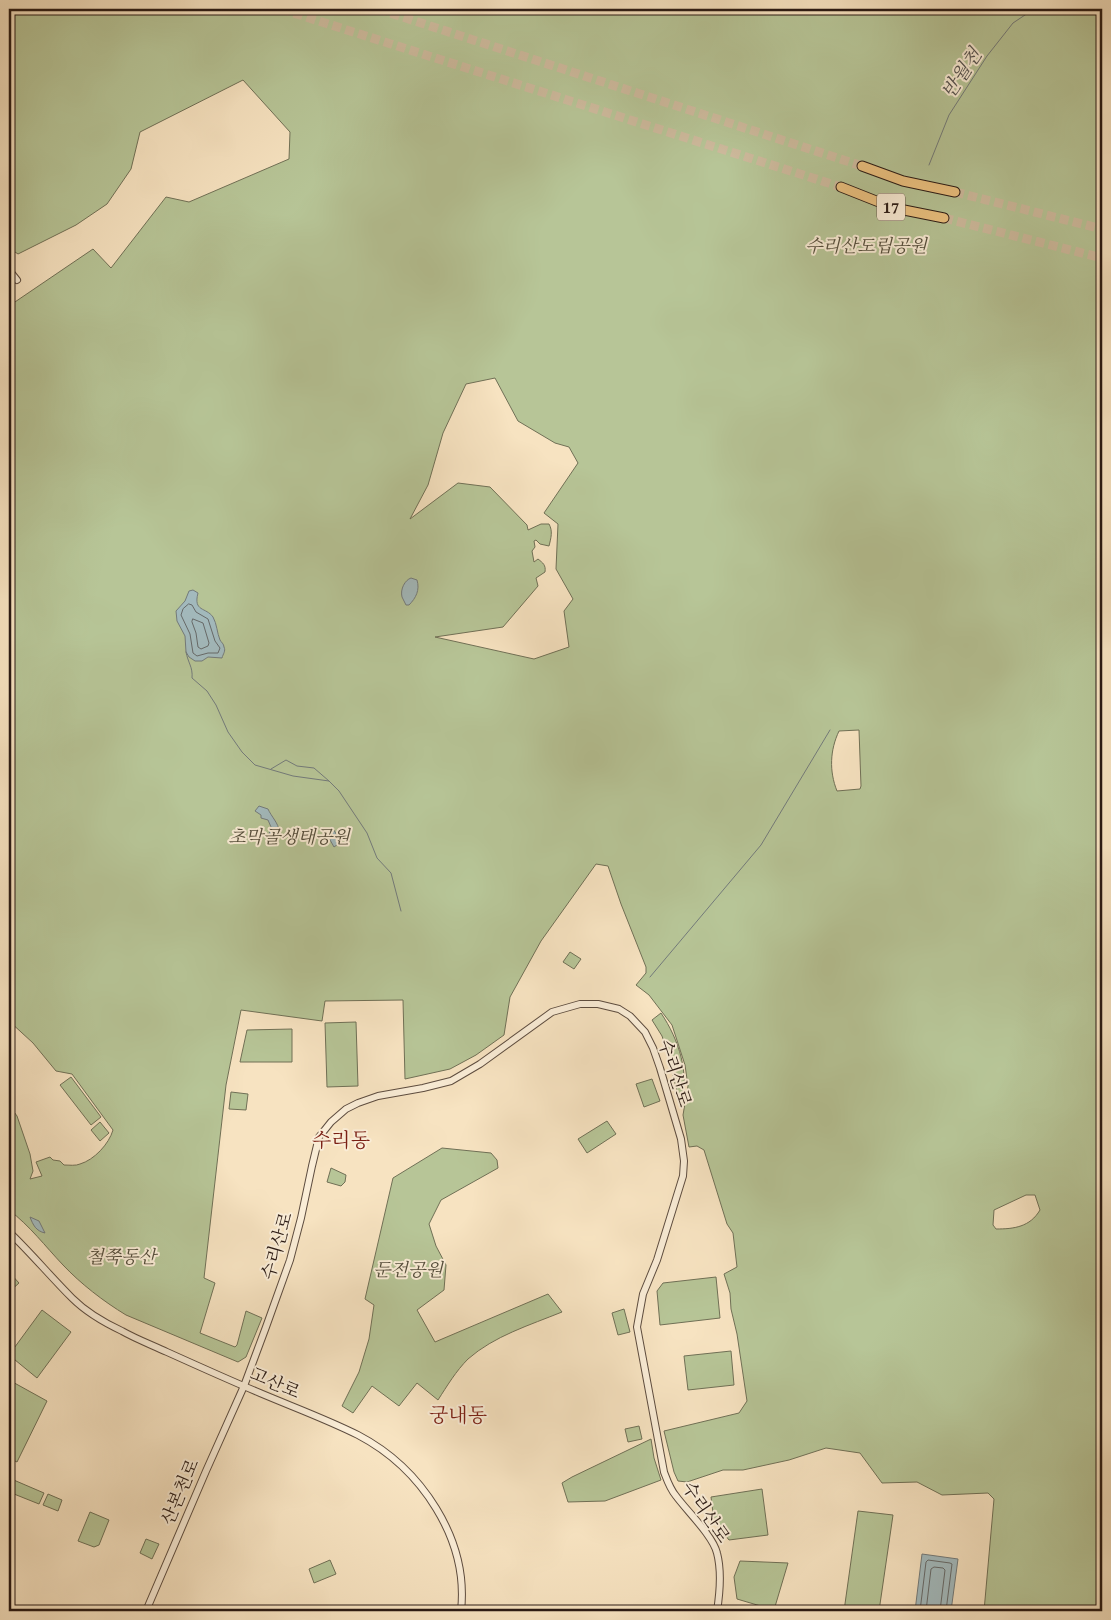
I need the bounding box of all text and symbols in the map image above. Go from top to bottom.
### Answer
water label: 반월천 [934,41,989,104]
road number: 17 [877,193,905,220]
park label: 수리산도립공원 [805,232,928,259]
park label: 초막골생태공원 [228,823,351,850]
street label: 수리산로 [652,1036,699,1110]
district label: 수리동 [312,1125,370,1154]
street label: 수리산로 [254,1209,299,1283]
park label: 철쭉동산 [86,1243,158,1270]
park label: 둔전공원 [373,1256,444,1283]
street label: 고산로 [246,1360,304,1405]
district label: 궁내동 [429,1400,487,1429]
street label: 산본천로 [154,1455,206,1529]
street label: 수리산로 [676,1475,737,1548]

